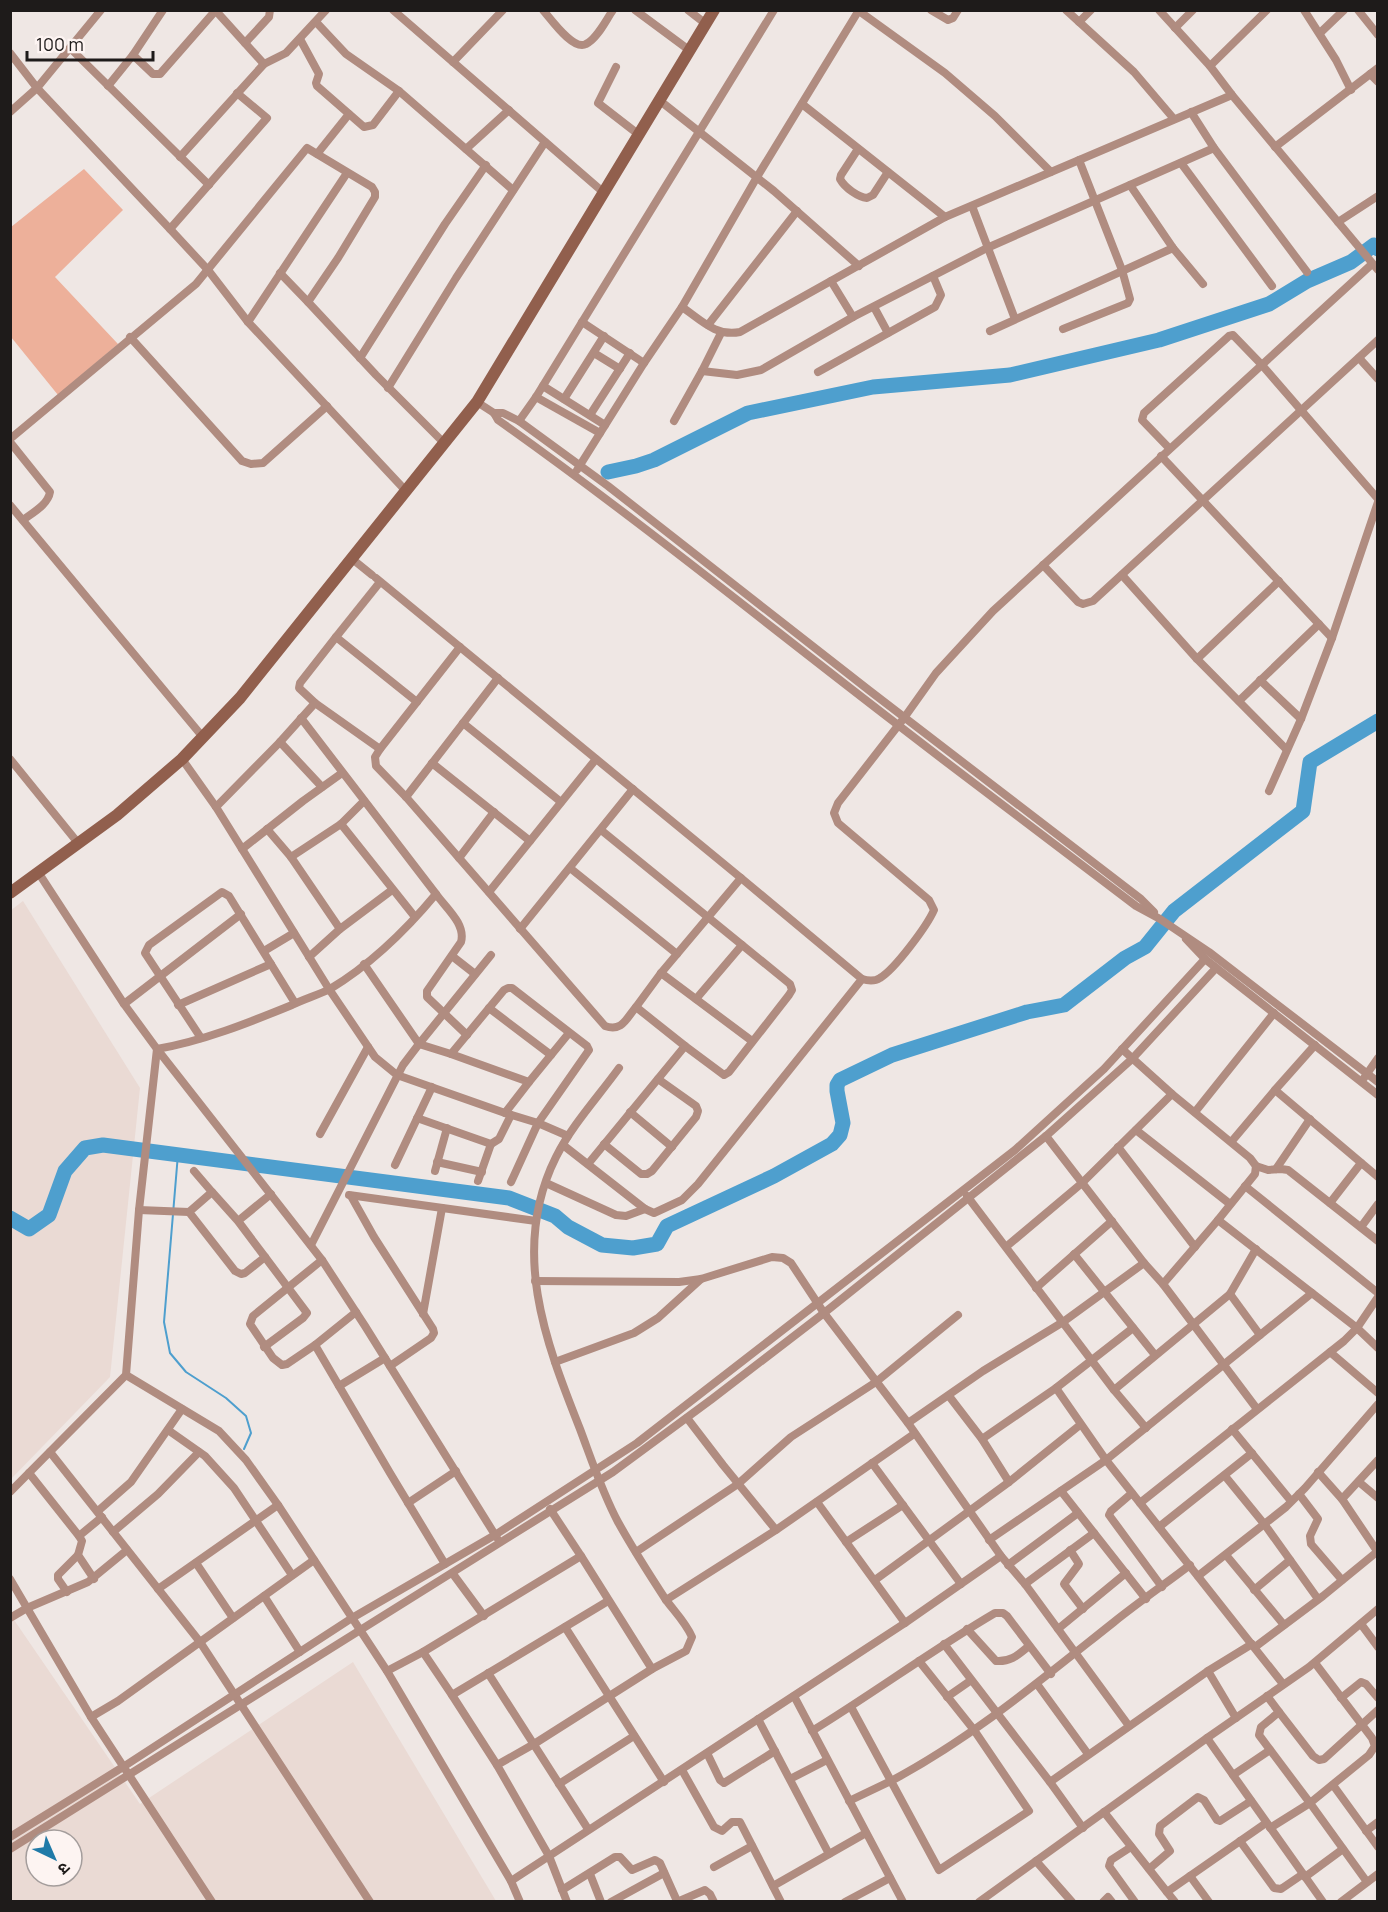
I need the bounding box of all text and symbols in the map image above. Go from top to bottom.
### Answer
scale bar [27,24,153,62]
text: 100 m [36,32,84,56]
north arrow [24,1828,84,1888]
text: उ [53,1858,75,1880]

